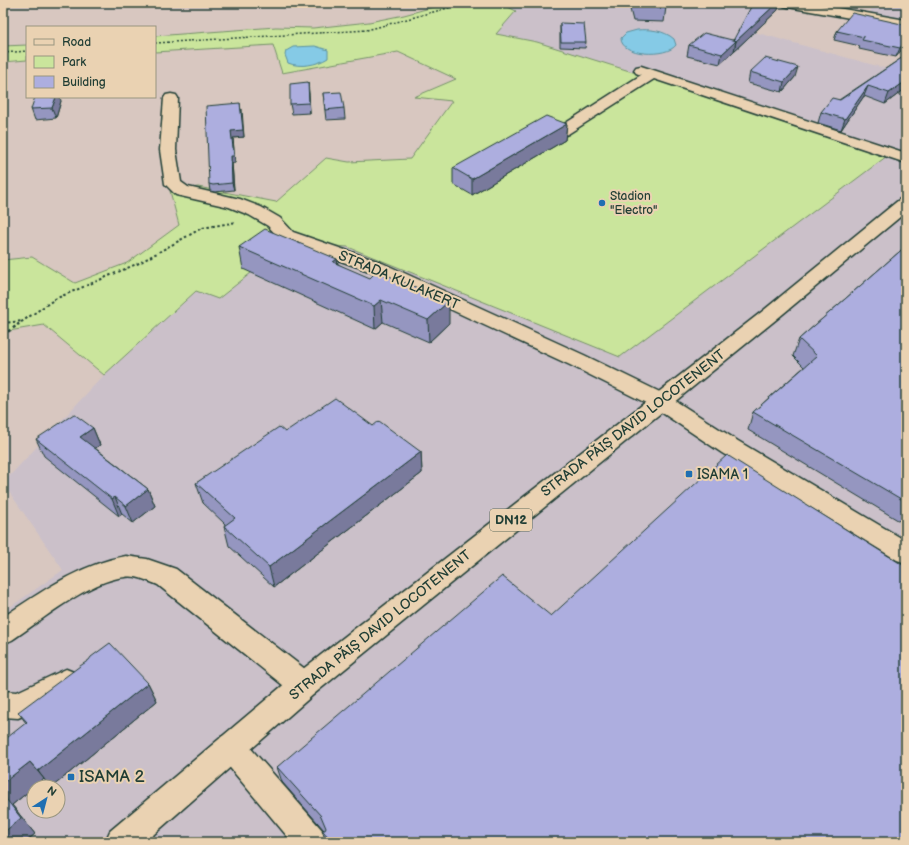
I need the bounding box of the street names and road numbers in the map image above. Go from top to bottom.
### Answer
street label: STRADA KULAKERT [336,247,463,313]
street label: STRADA PĂIȘ DAVID LOCOTENENT [537,345,729,500]
road number: DN12 [490,509,532,531]
street label: STRADA PĂIȘ DAVID LOCOTENENT [285,545,475,704]

